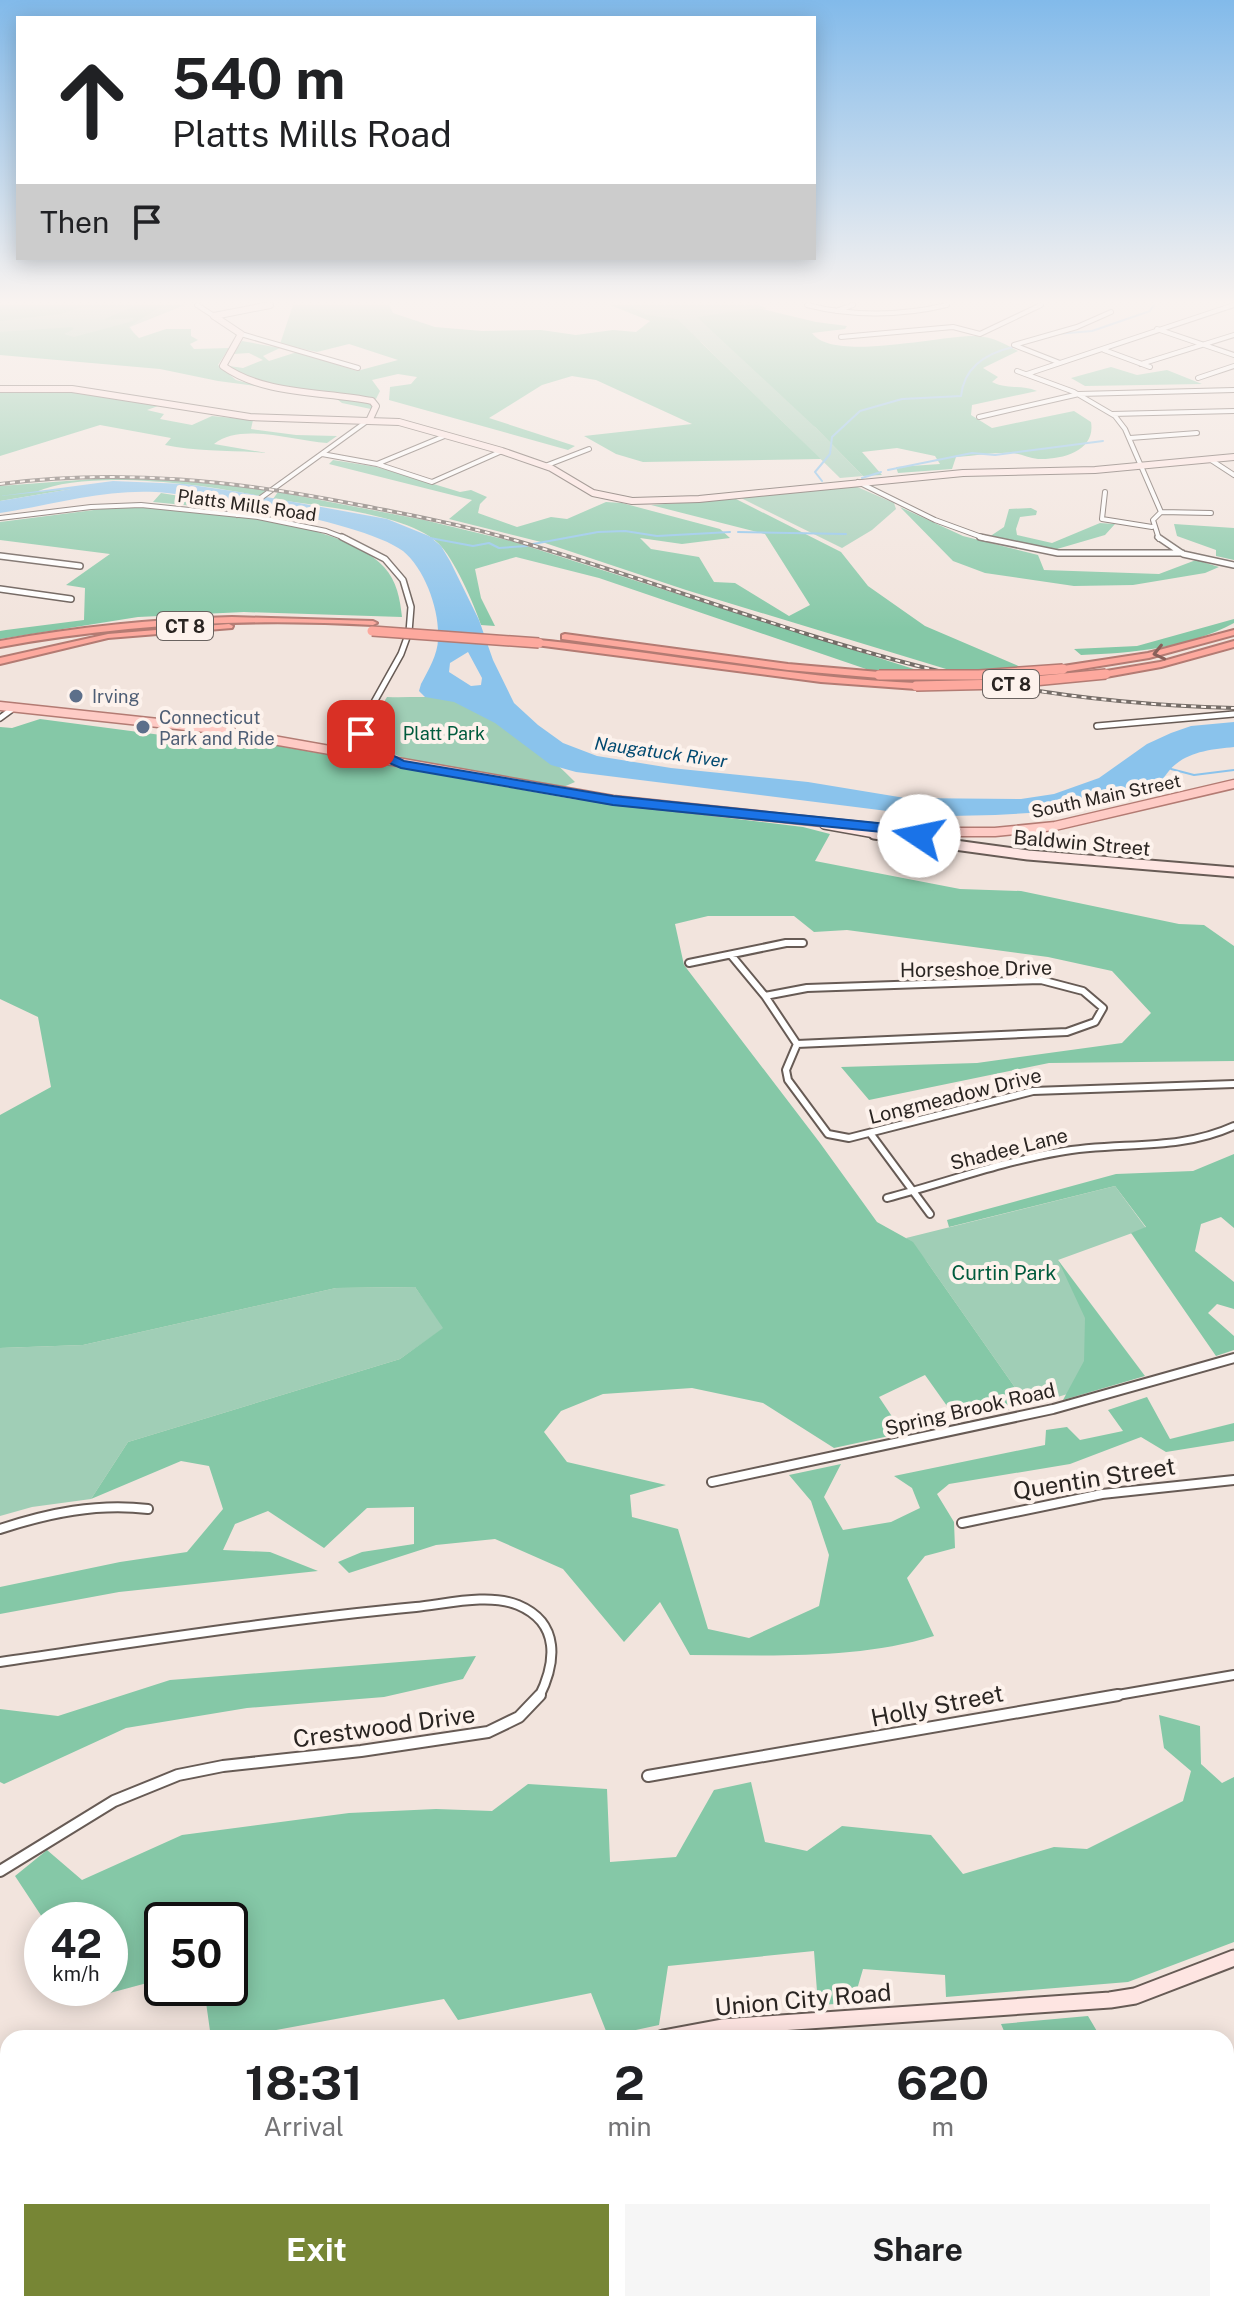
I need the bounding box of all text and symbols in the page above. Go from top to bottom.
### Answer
text: 540 m [172,46,345,112]
icon: ahead [40,48,144,152]
text: Platts Mills Road [172,113,452,155]
icon: arrive [125,200,169,244]
text: Then [40,204,109,240]
street label: Platts Mills Road [176,485,318,525]
road number: CT 8 [157,612,213,640]
one-way arrow [1153,644,1166,661]
road number: CT 8 [983,670,1039,698]
place label: Irving [92,686,140,707]
marker: Irving [67,687,85,705]
pin [327,700,395,768]
place label: Connecticut Park and Ride [159,707,275,749]
icon: arrive [339,712,383,756]
marker: Connecticut Park and Ride [134,718,152,736]
park label: Platt Park [403,723,485,744]
water label: Naugatuck River [593,732,729,772]
street label: South Main Street [1029,770,1183,822]
position arrow [877,794,961,878]
street label: Baldwin Street [1012,825,1152,861]
street label: Horseshoe Drive [900,956,1052,982]
street label: Longmeadow Drive [866,1063,1044,1129]
street label: Shadee Lane [948,1123,1070,1175]
park label: Curtin Park [952,1261,1056,1285]
street label: Spring Brook Road [882,1378,1058,1440]
street label: Quentin Street [1011,1451,1177,1505]
street label: Holly Street [868,1678,1006,1732]
street label: Crestwood Drive [291,1699,477,1753]
speed limit sign: 50 [144,1902,248,2006]
text: 42 [50,1920,102,1967]
text: km/h [52,1962,100,1986]
street label: Union City Road [714,1977,892,2021]
text: 18:31 [245,2054,363,2111]
text: 2 [614,2054,645,2111]
text: 620 [896,2054,989,2111]
text: Arrival [264,2111,344,2142]
text: min [607,2111,652,2142]
text: m [932,2111,954,2142]
button: Exit [24,2204,609,2296]
button: Share [625,2204,1210,2296]

